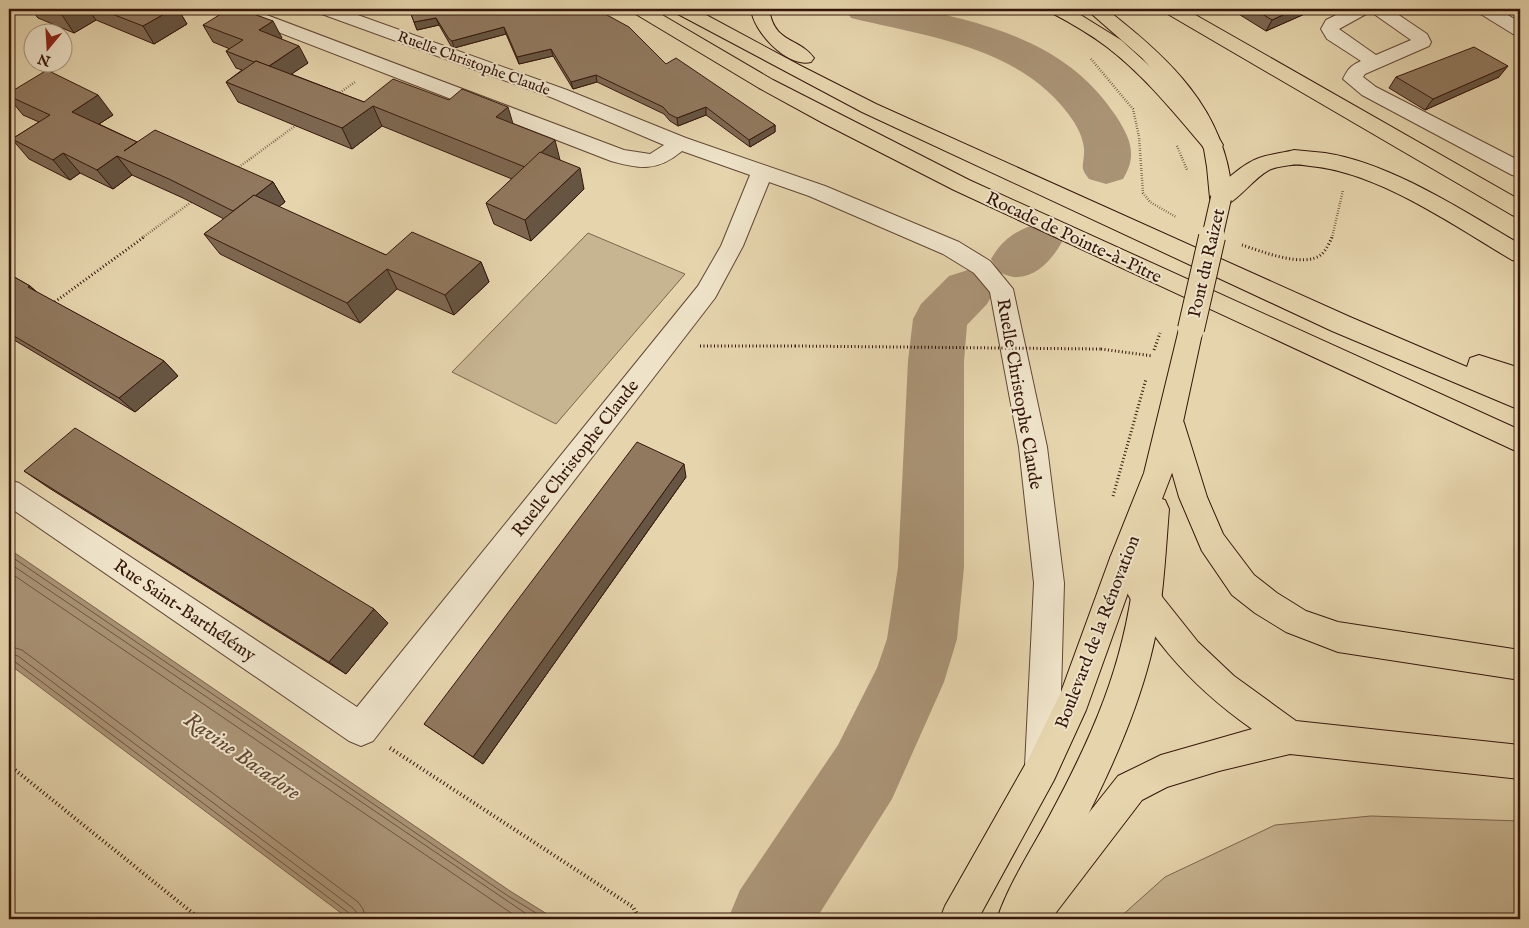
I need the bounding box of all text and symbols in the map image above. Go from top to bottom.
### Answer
north arrow [22,22,72,72]
street label: Ruelle Christophe Claude [395,27,553,100]
text: N [36,49,54,70]
street label: Rocade de Pointe-à-Pitre [982,187,1165,289]
street label: Pont du Raizet [1184,207,1231,320]
street label: Ruelle Christophe Claude [990,297,1047,491]
street label: Ruelle Christophe Claude [508,376,645,542]
street label: Boulevard de la Rénovation [1051,532,1146,732]
street label: Rue Saint-Barthélémy [108,555,260,668]
water label: Ravine Bacadore [178,706,306,808]

